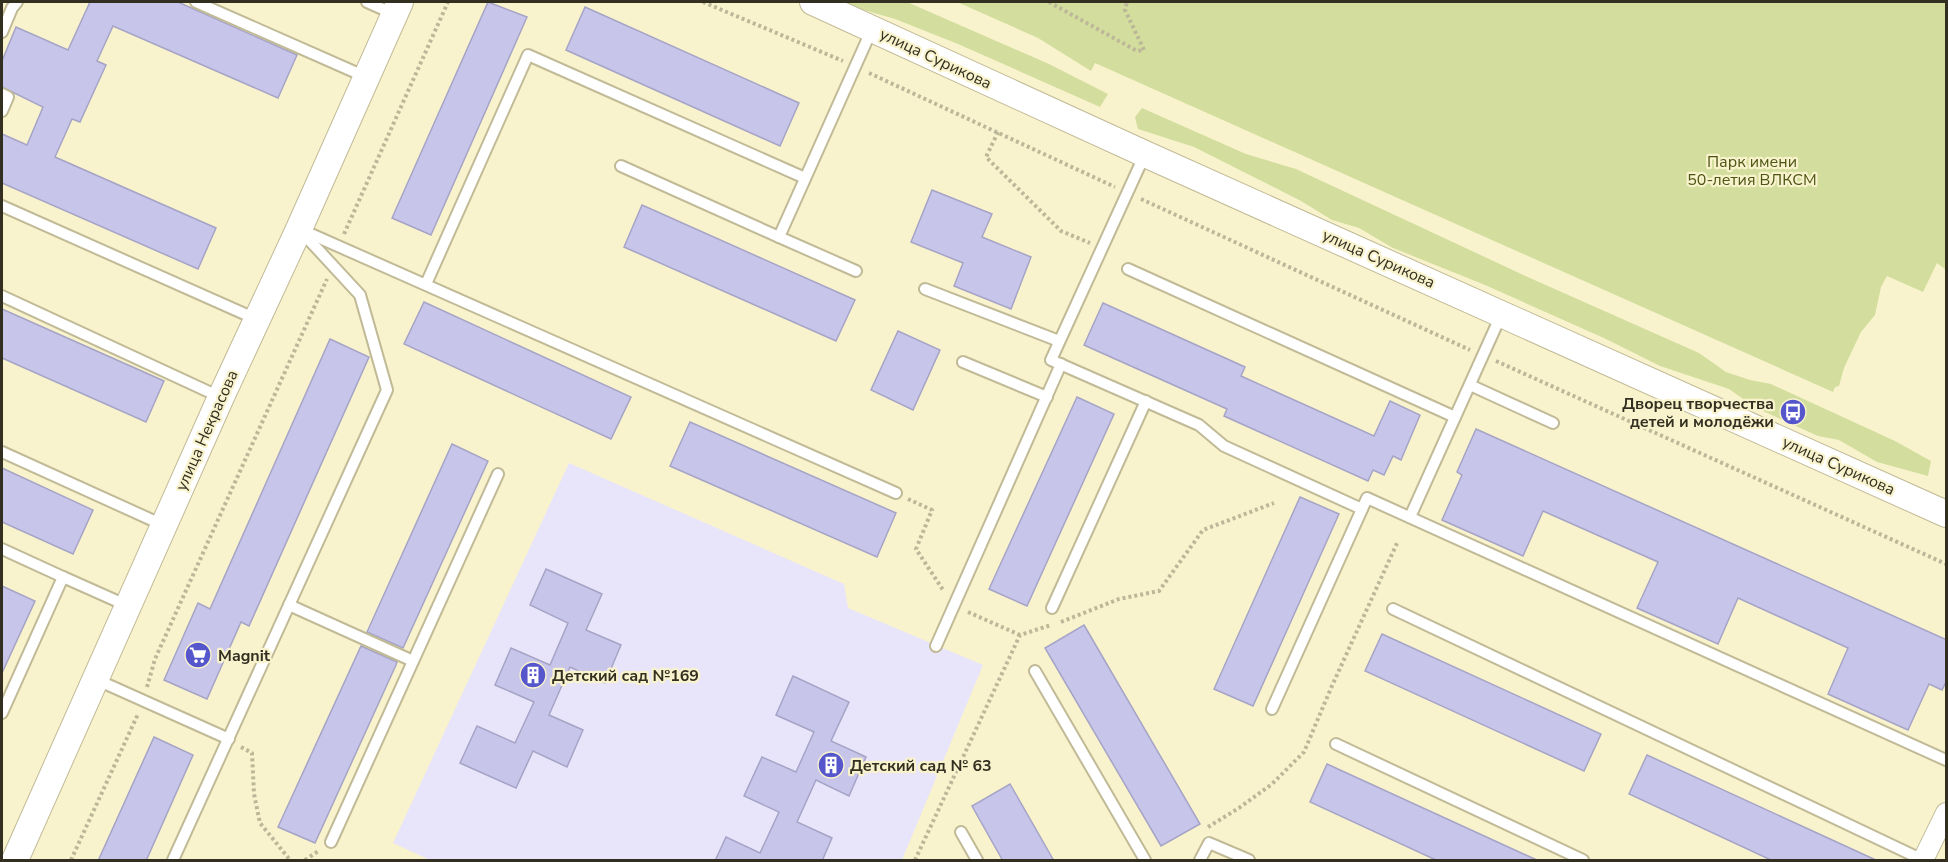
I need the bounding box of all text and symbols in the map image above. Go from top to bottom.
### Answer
street label: улица Сурикова [876,23,995,95]
park label: Парк имени 50-летия ВЛКСМ [1687,151,1817,191]
street label: улица Сурикова [1319,224,1438,294]
street label: улица Некрасова [170,366,243,494]
place label: Дворец творчества детей и молодёжи [1622,393,1774,433]
bus stop icon: Дворец творчества детей и молодёжи [1778,397,1808,427]
street label: улица Сурикова [1779,431,1898,501]
supermarket icon: Magnit [183,640,213,670]
place label: Magnit [218,645,271,667]
building icon: Детский сад №169 [518,660,548,690]
place label: Детский сад №169 [552,665,699,687]
building icon: Детский сад № 63 [816,750,846,780]
place label: Детский сад № 63 [850,755,992,777]

